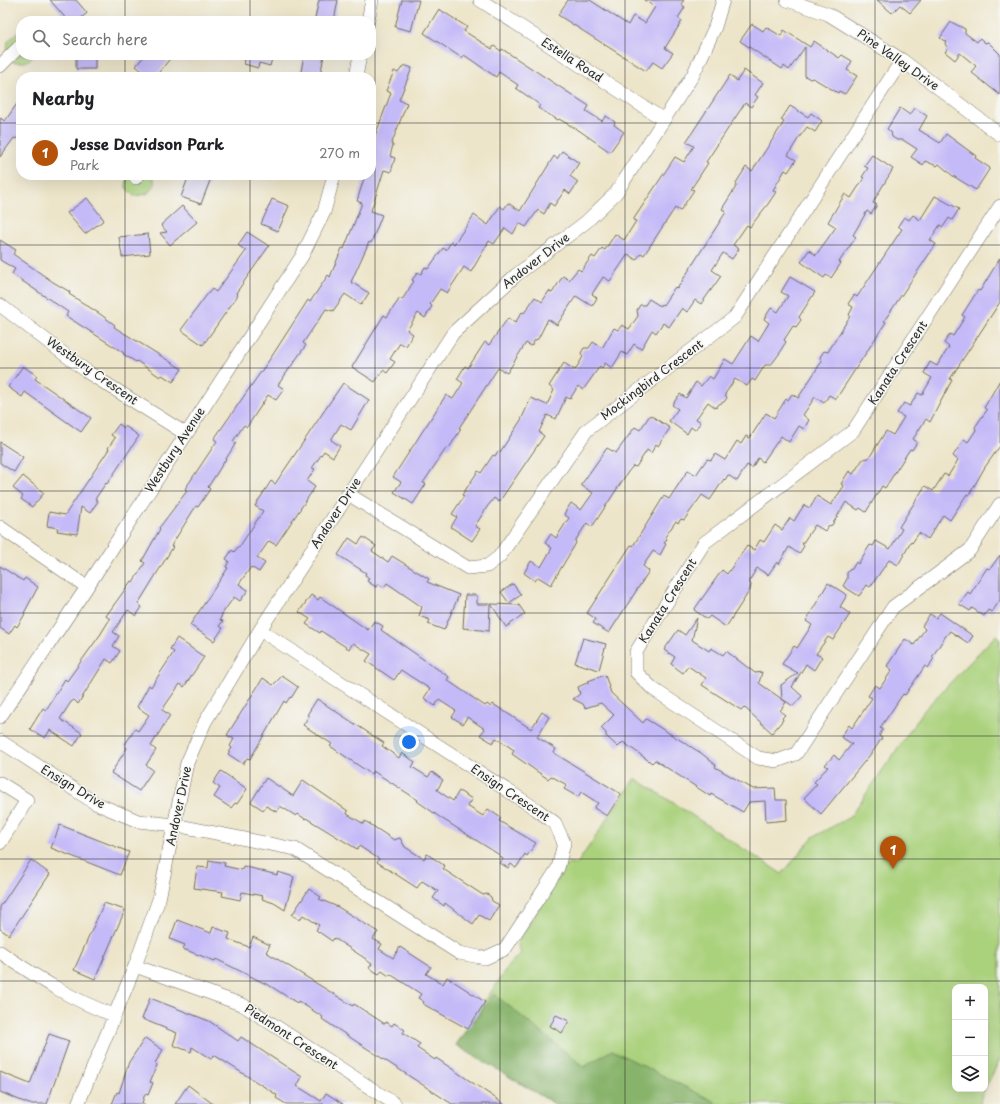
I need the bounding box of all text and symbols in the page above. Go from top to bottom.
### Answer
search box [16,16,376,60]
street label: Pine Valley Drive [854,24,943,94]
icon: search [30,27,52,49]
text: Search here [62,27,148,50]
street label: Estella Road [538,32,607,86]
text: Nearby [32,85,94,111]
text: Jesse Davidson Park [70,132,224,155]
text: 1 [42,143,48,162]
text: 270 m [319,143,360,162]
text: Park [70,155,99,174]
street label: Andover Drive [498,228,573,292]
street label: Kanata Crescent [863,317,931,408]
street label: Westbury Crescent [43,332,142,409]
street label: Mockingbird Crescent [596,334,707,424]
street label: Westbury Avenue [140,403,209,496]
street label: Andover Drive [306,474,365,551]
street label: Kanata Crescent [634,554,701,646]
your location [399,732,419,752]
street label: Ensign Crescent [468,759,554,825]
street label: Ensign Drive [38,760,109,813]
street label: Andover Drive [161,764,195,847]
pin: 1 [880,836,906,869]
map controls [952,984,988,1092]
button: + [952,984,988,1020]
street label: Piedmont Crescent [241,999,342,1073]
button: − [952,1020,988,1056]
button: layers [952,1056,988,1092]

